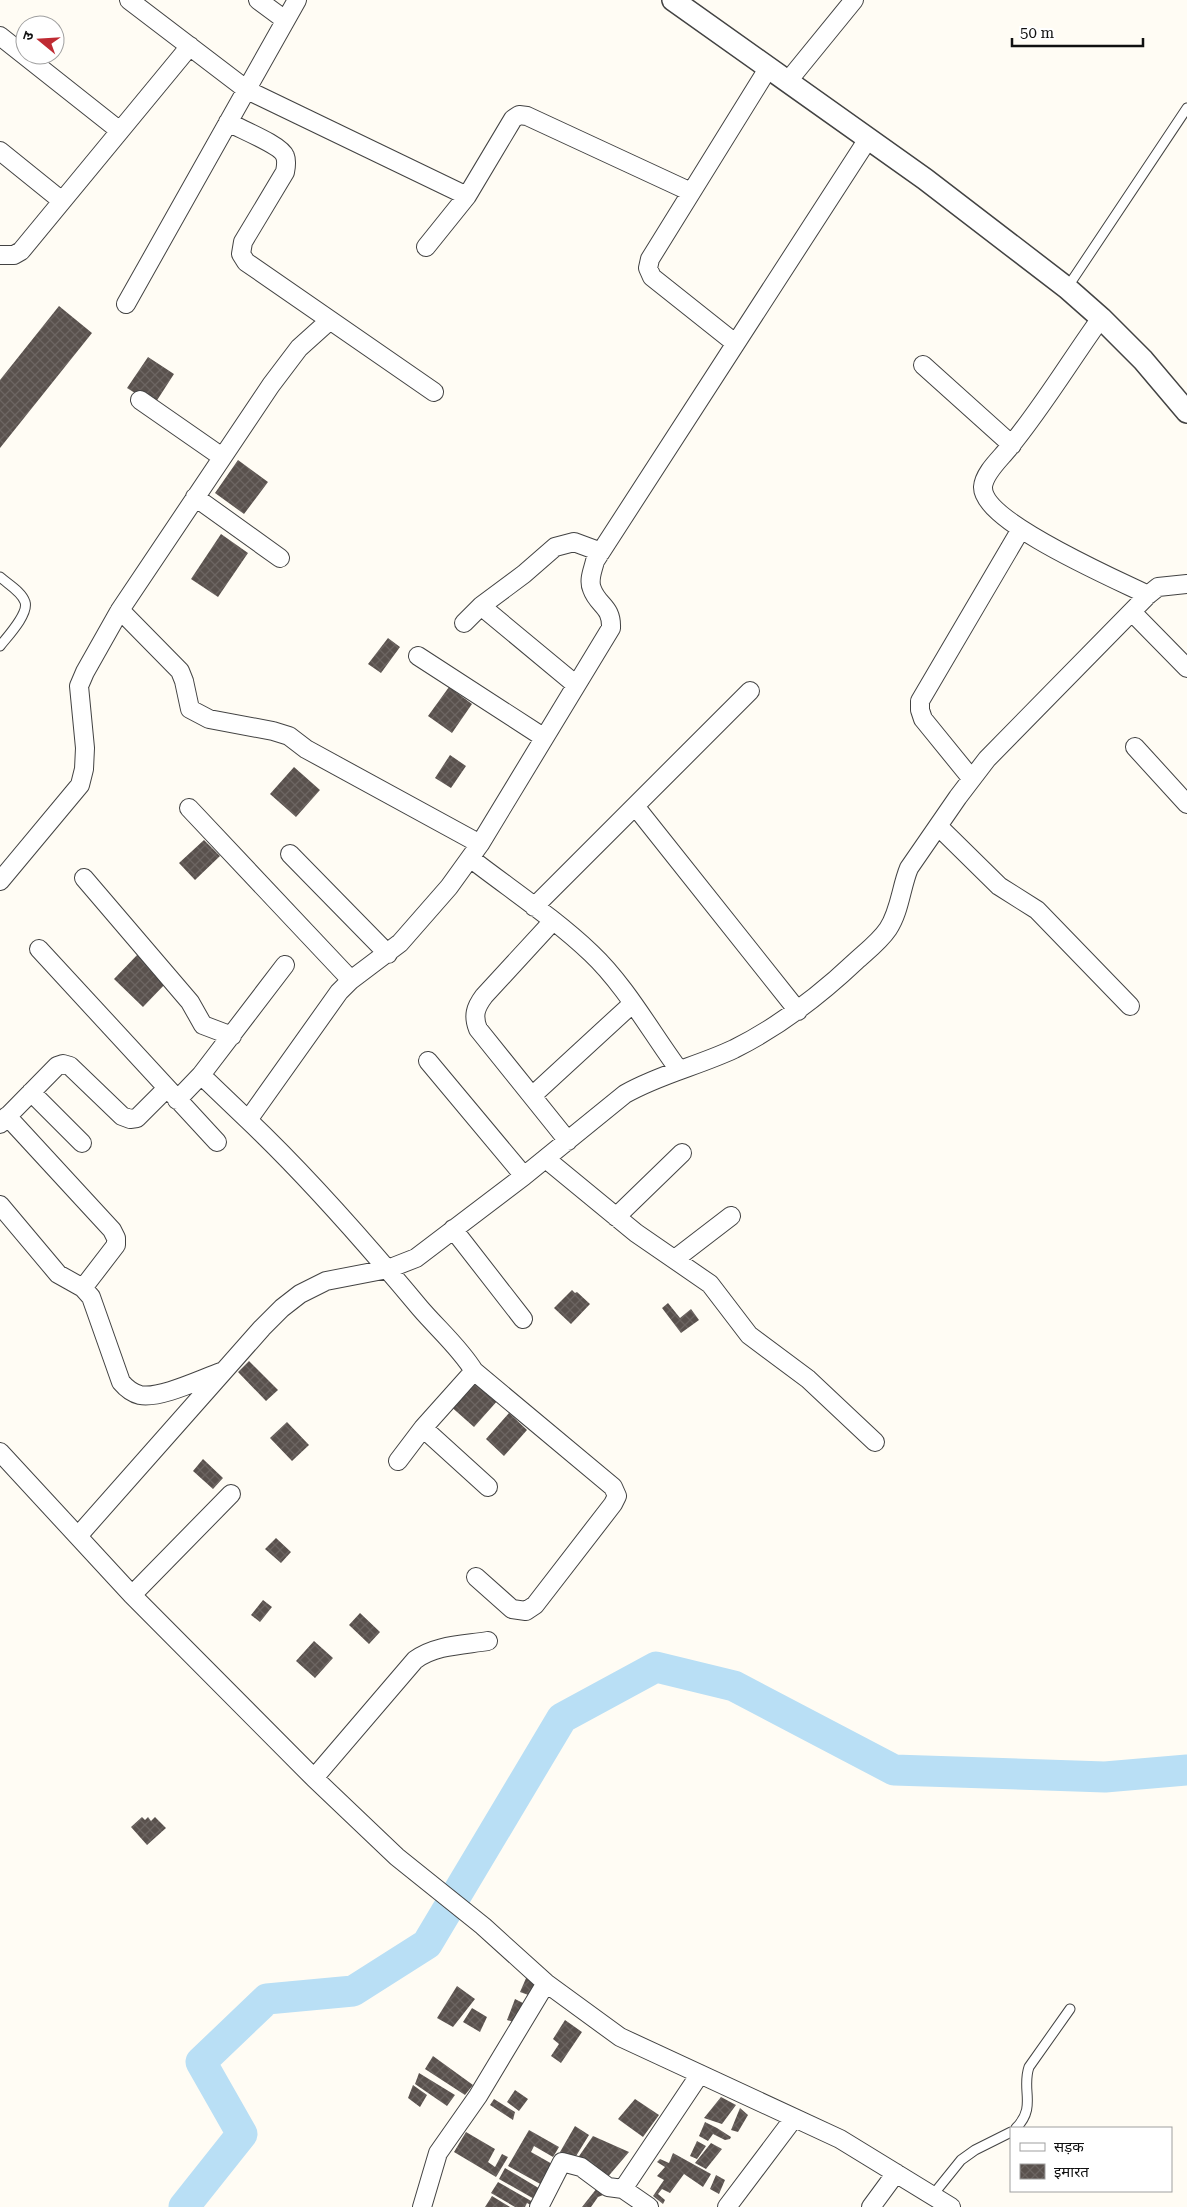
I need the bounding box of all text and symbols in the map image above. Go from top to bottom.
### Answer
north arrow [15,15,65,65]
scale bar [1012,15,1143,47]
text: 50 m [1020,24,1055,42]
text: उ [19,29,37,42]
legend [1010,2127,1172,2192]
text: सड़क [1054,2138,1084,2156]
text: इमारत [1054,2163,1089,2181]

